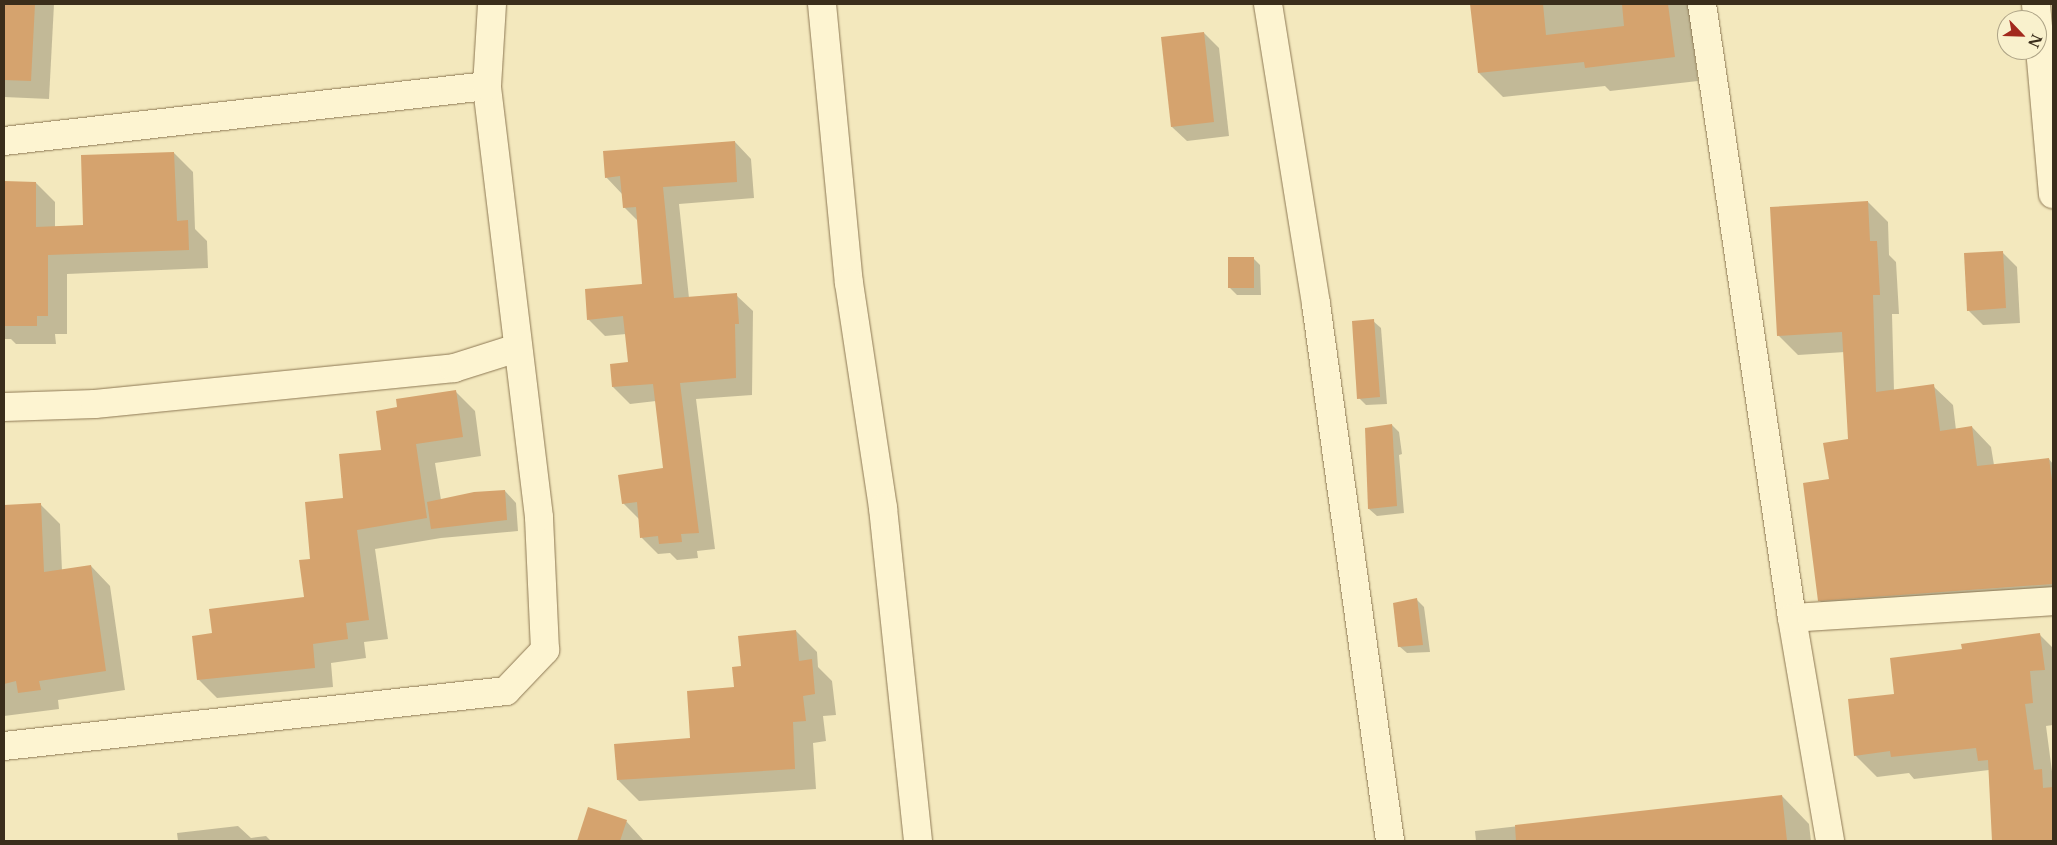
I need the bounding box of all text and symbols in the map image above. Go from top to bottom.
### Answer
north arrow [1997,10,2047,60]
text: N [2024,31,2046,50]

